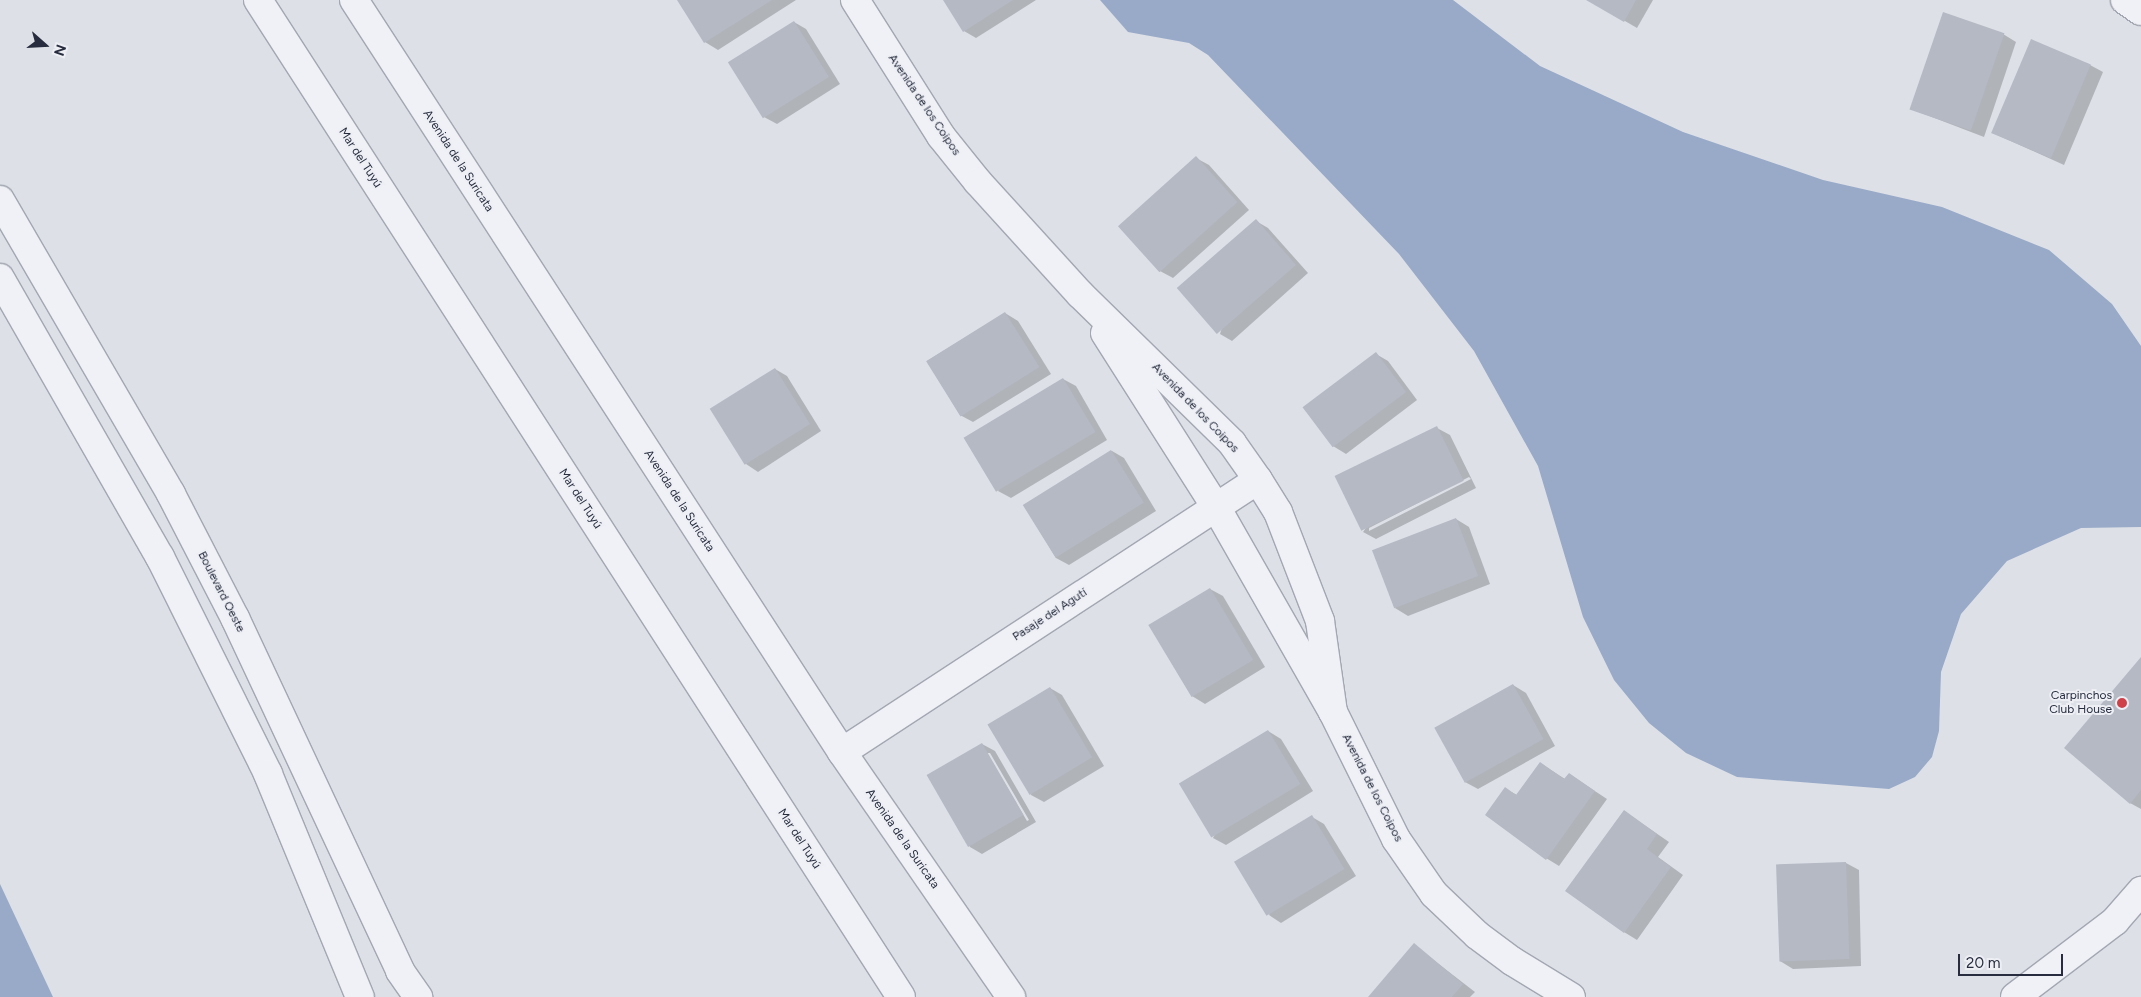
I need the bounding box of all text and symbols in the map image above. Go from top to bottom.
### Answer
north arrow [20,20,70,70]
text: N [50,42,69,58]
street label: Avenida de los Coipos [885,52,963,158]
street label: Avenida de la Suricata [420,107,496,215]
street label: Mar del Tuyú [335,125,385,191]
street label: Avenida de los Coipos [1148,360,1242,456]
street label: Avenida de la Suricata [641,447,717,555]
street label: Mar del Tuyú [555,466,605,532]
street label: Boulevard Oeste [194,549,248,635]
street label: Pasaje del Agutí [1010,586,1090,644]
place label: Carpinchos Club House [2049,689,2112,717]
marker: Carpinchos Club House [2116,697,2128,709]
street label: Avenida de los Coipos [1339,732,1405,844]
street label: Avenida de la Suricata [862,786,942,892]
street label: Mar del Tuyú [774,806,824,872]
scale bar [1961,944,2066,976]
text: 20 m [1966,954,2000,972]

